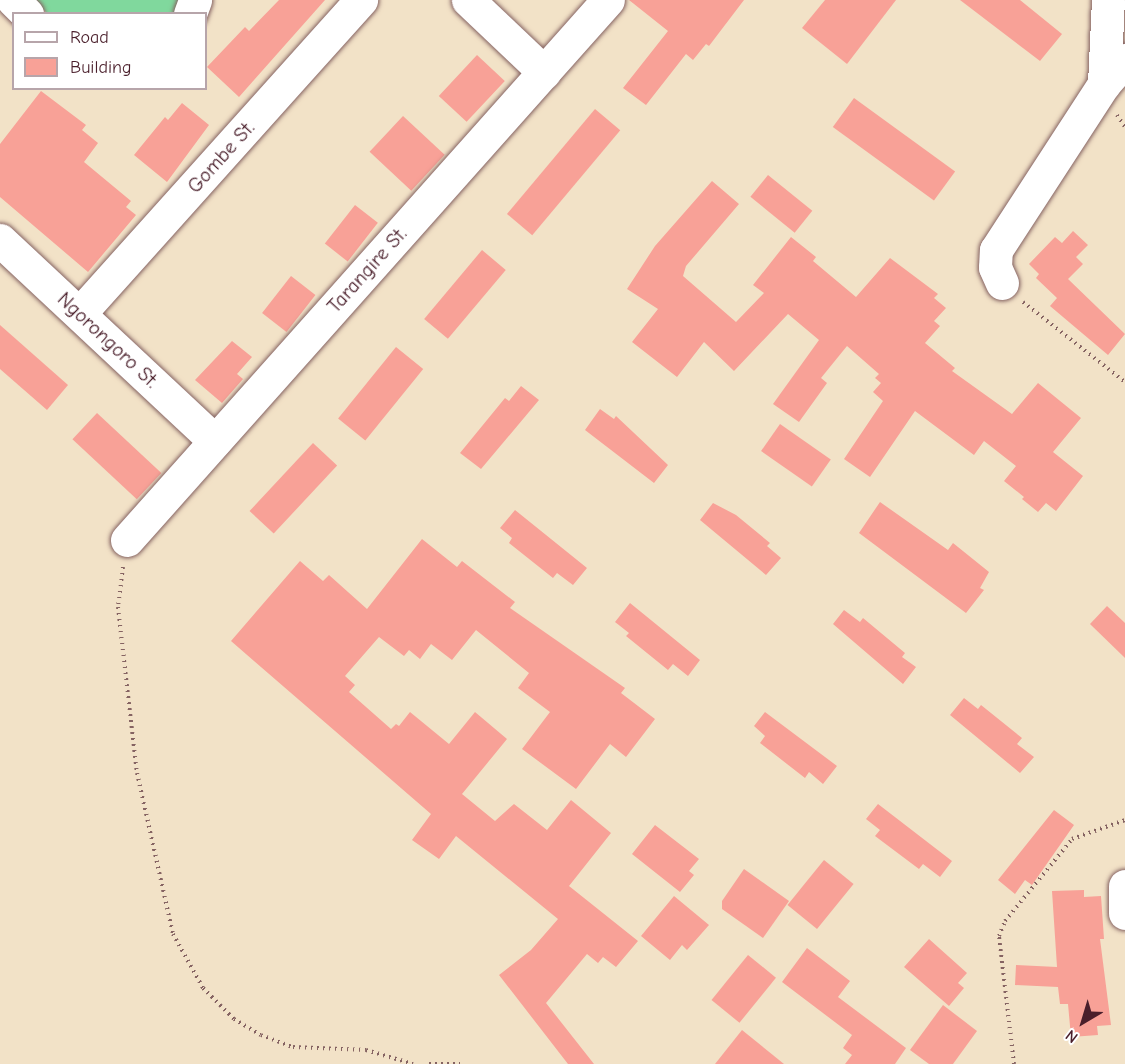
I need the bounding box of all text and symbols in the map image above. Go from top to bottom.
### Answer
legend [12,12,207,90]
text: Road [70,27,109,48]
text: Building [70,57,132,78]
street label: Gombe St. [182,116,260,198]
street label: Tarangire St. [322,222,412,318]
street label: Ngorongoro St. [52,287,164,393]
north arrow [1053,992,1113,1052]
text: N [1062,1026,1082,1046]

